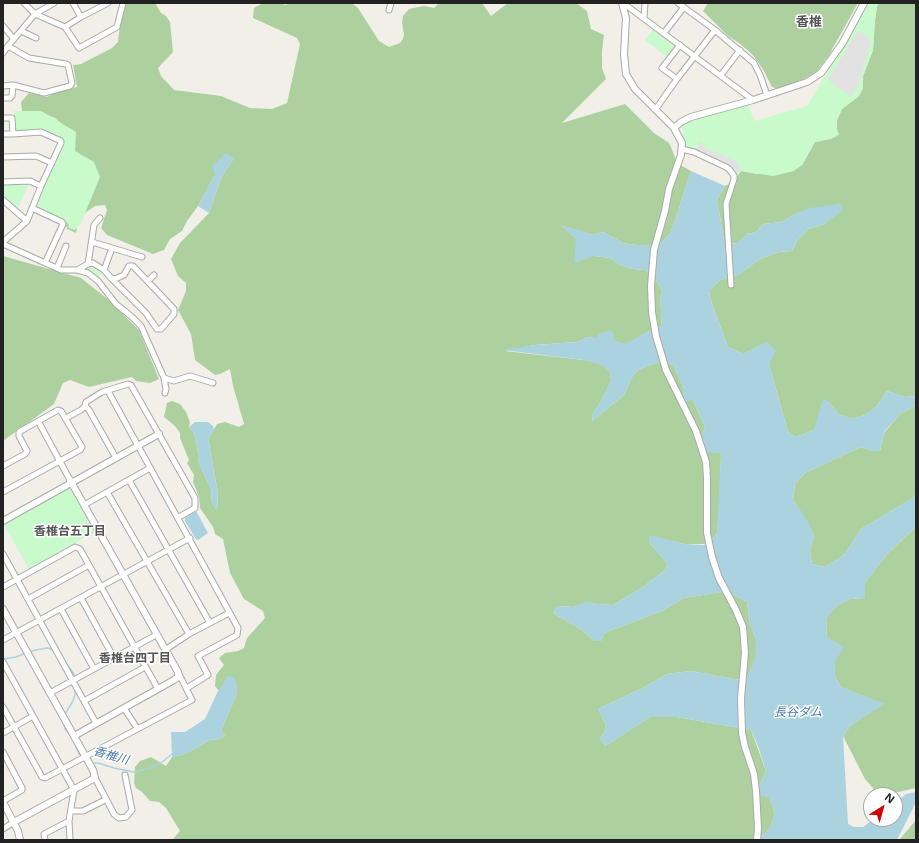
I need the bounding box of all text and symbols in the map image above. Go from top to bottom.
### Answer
district label: 香椎 [796,14,822,30]
district label: 香椎台五丁目 [34,525,106,539]
district label: 香椎台四丁目 [99,652,171,666]
water label: 長谷ダム [774,706,822,720]
water label: 香椎川 [92,744,130,768]
north arrow [863,787,903,827]
text: N [882,789,898,806]

